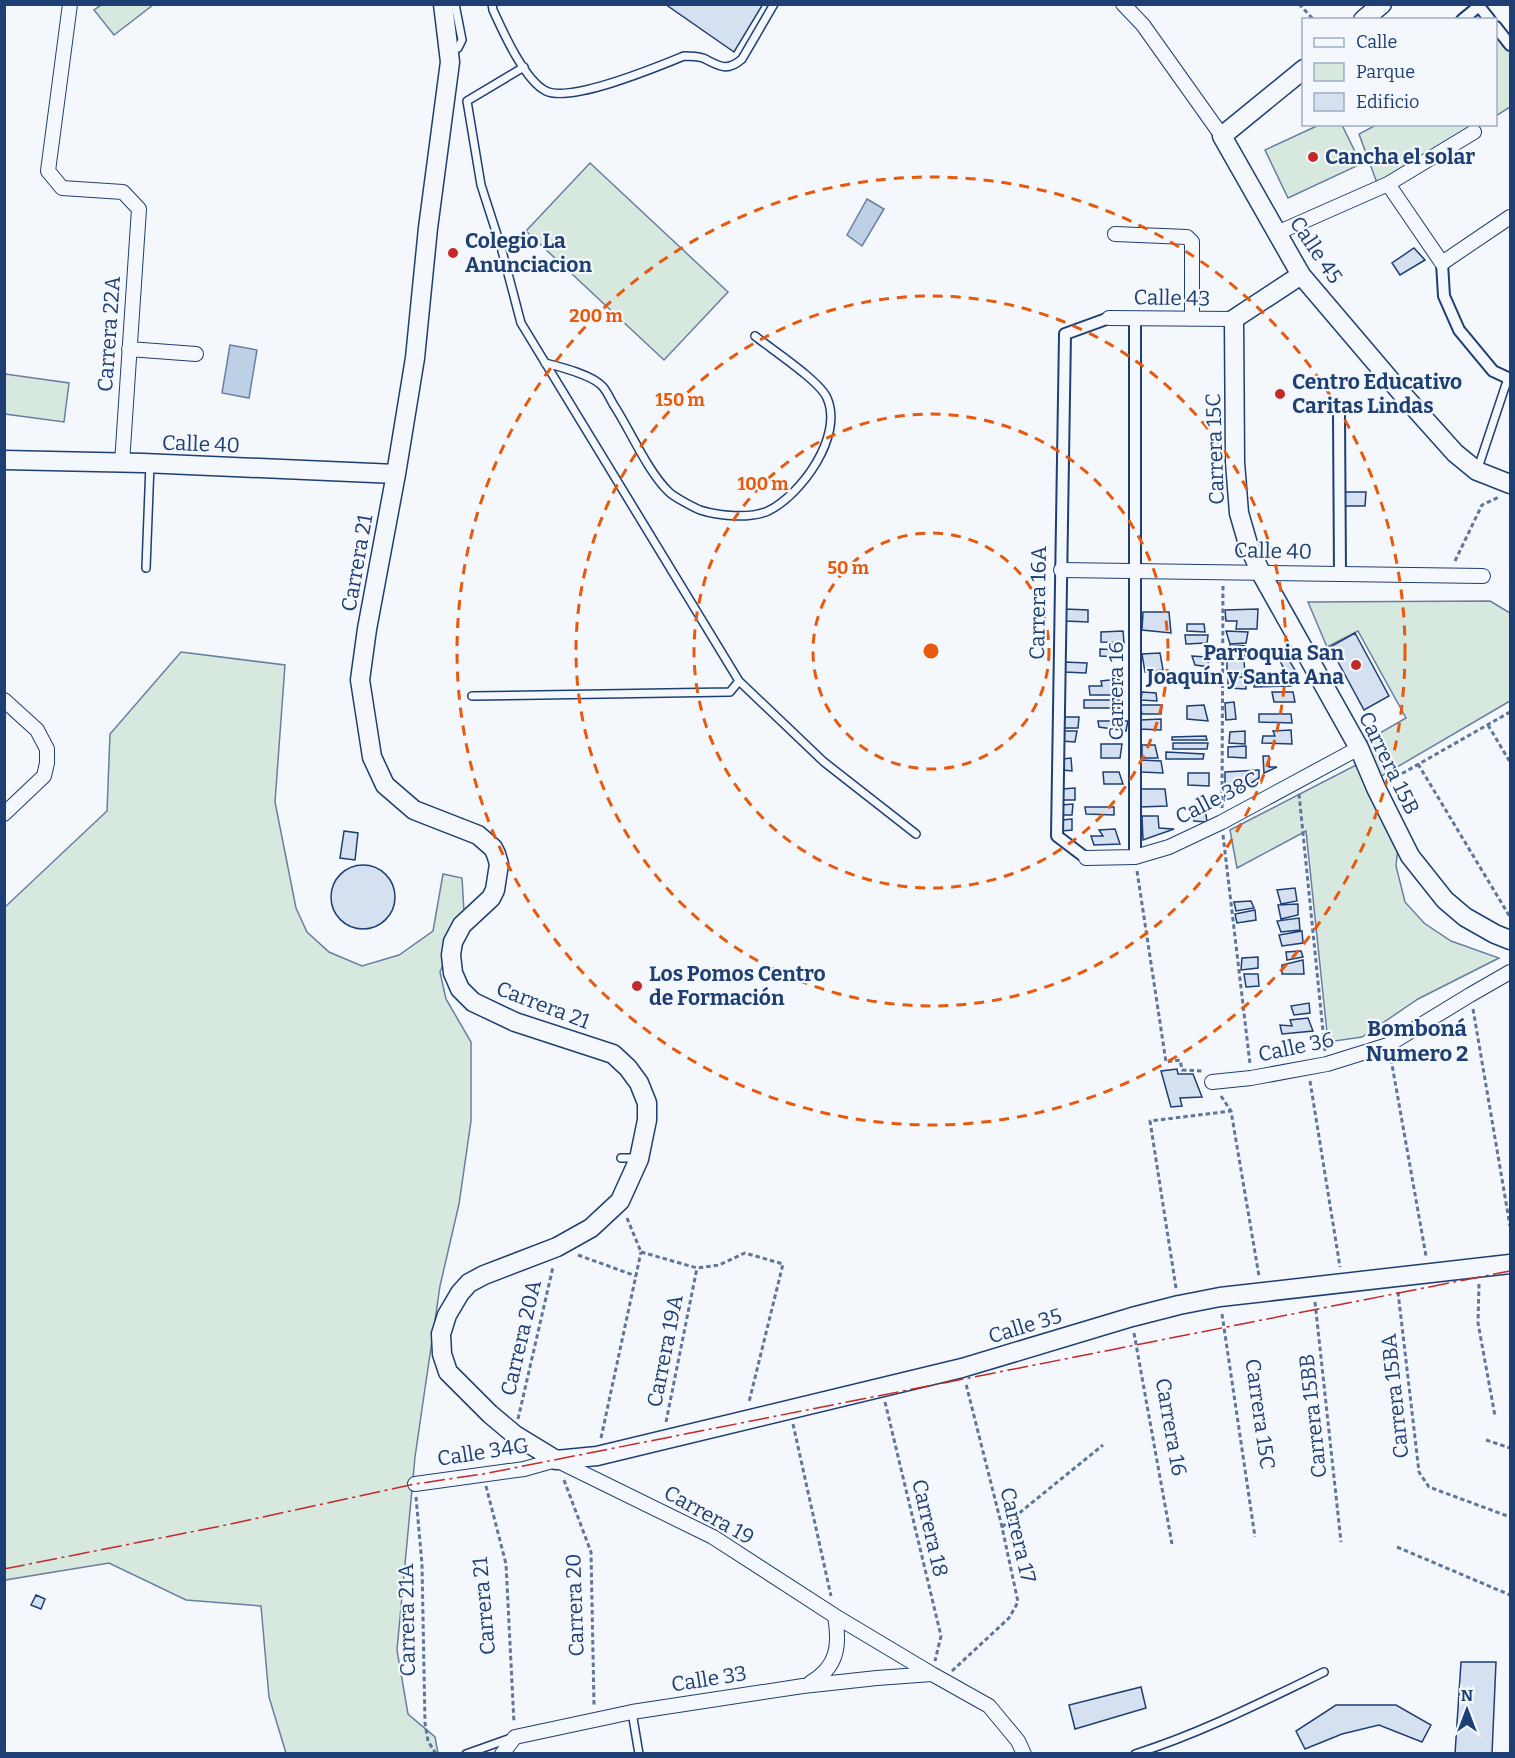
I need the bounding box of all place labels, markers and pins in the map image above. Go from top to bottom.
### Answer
place label: Cancha el solar [1325,144,1475,170]
marker: Cancha el solar [1306,150,1320,164]
place label: Colegio La Anunciacion [465,228,592,278]
marker: Colegio La Anunciacion [446,246,460,260]
place label: Centro Educativo Caritas Lindas [1292,369,1462,419]
marker: Centro Educativo Caritas Lindas [1273,387,1287,401]
place label: Parroquia San Joaquín y Santa Ana [1146,640,1344,690]
centre of rings [921,641,941,661]
marker: Parroquia San Joaquín y Santa Ana [1349,658,1363,672]
place label: Los Pomos Centro de Formación [649,961,826,1011]
marker: Los Pomos Centro de Formación [630,979,644,993]

